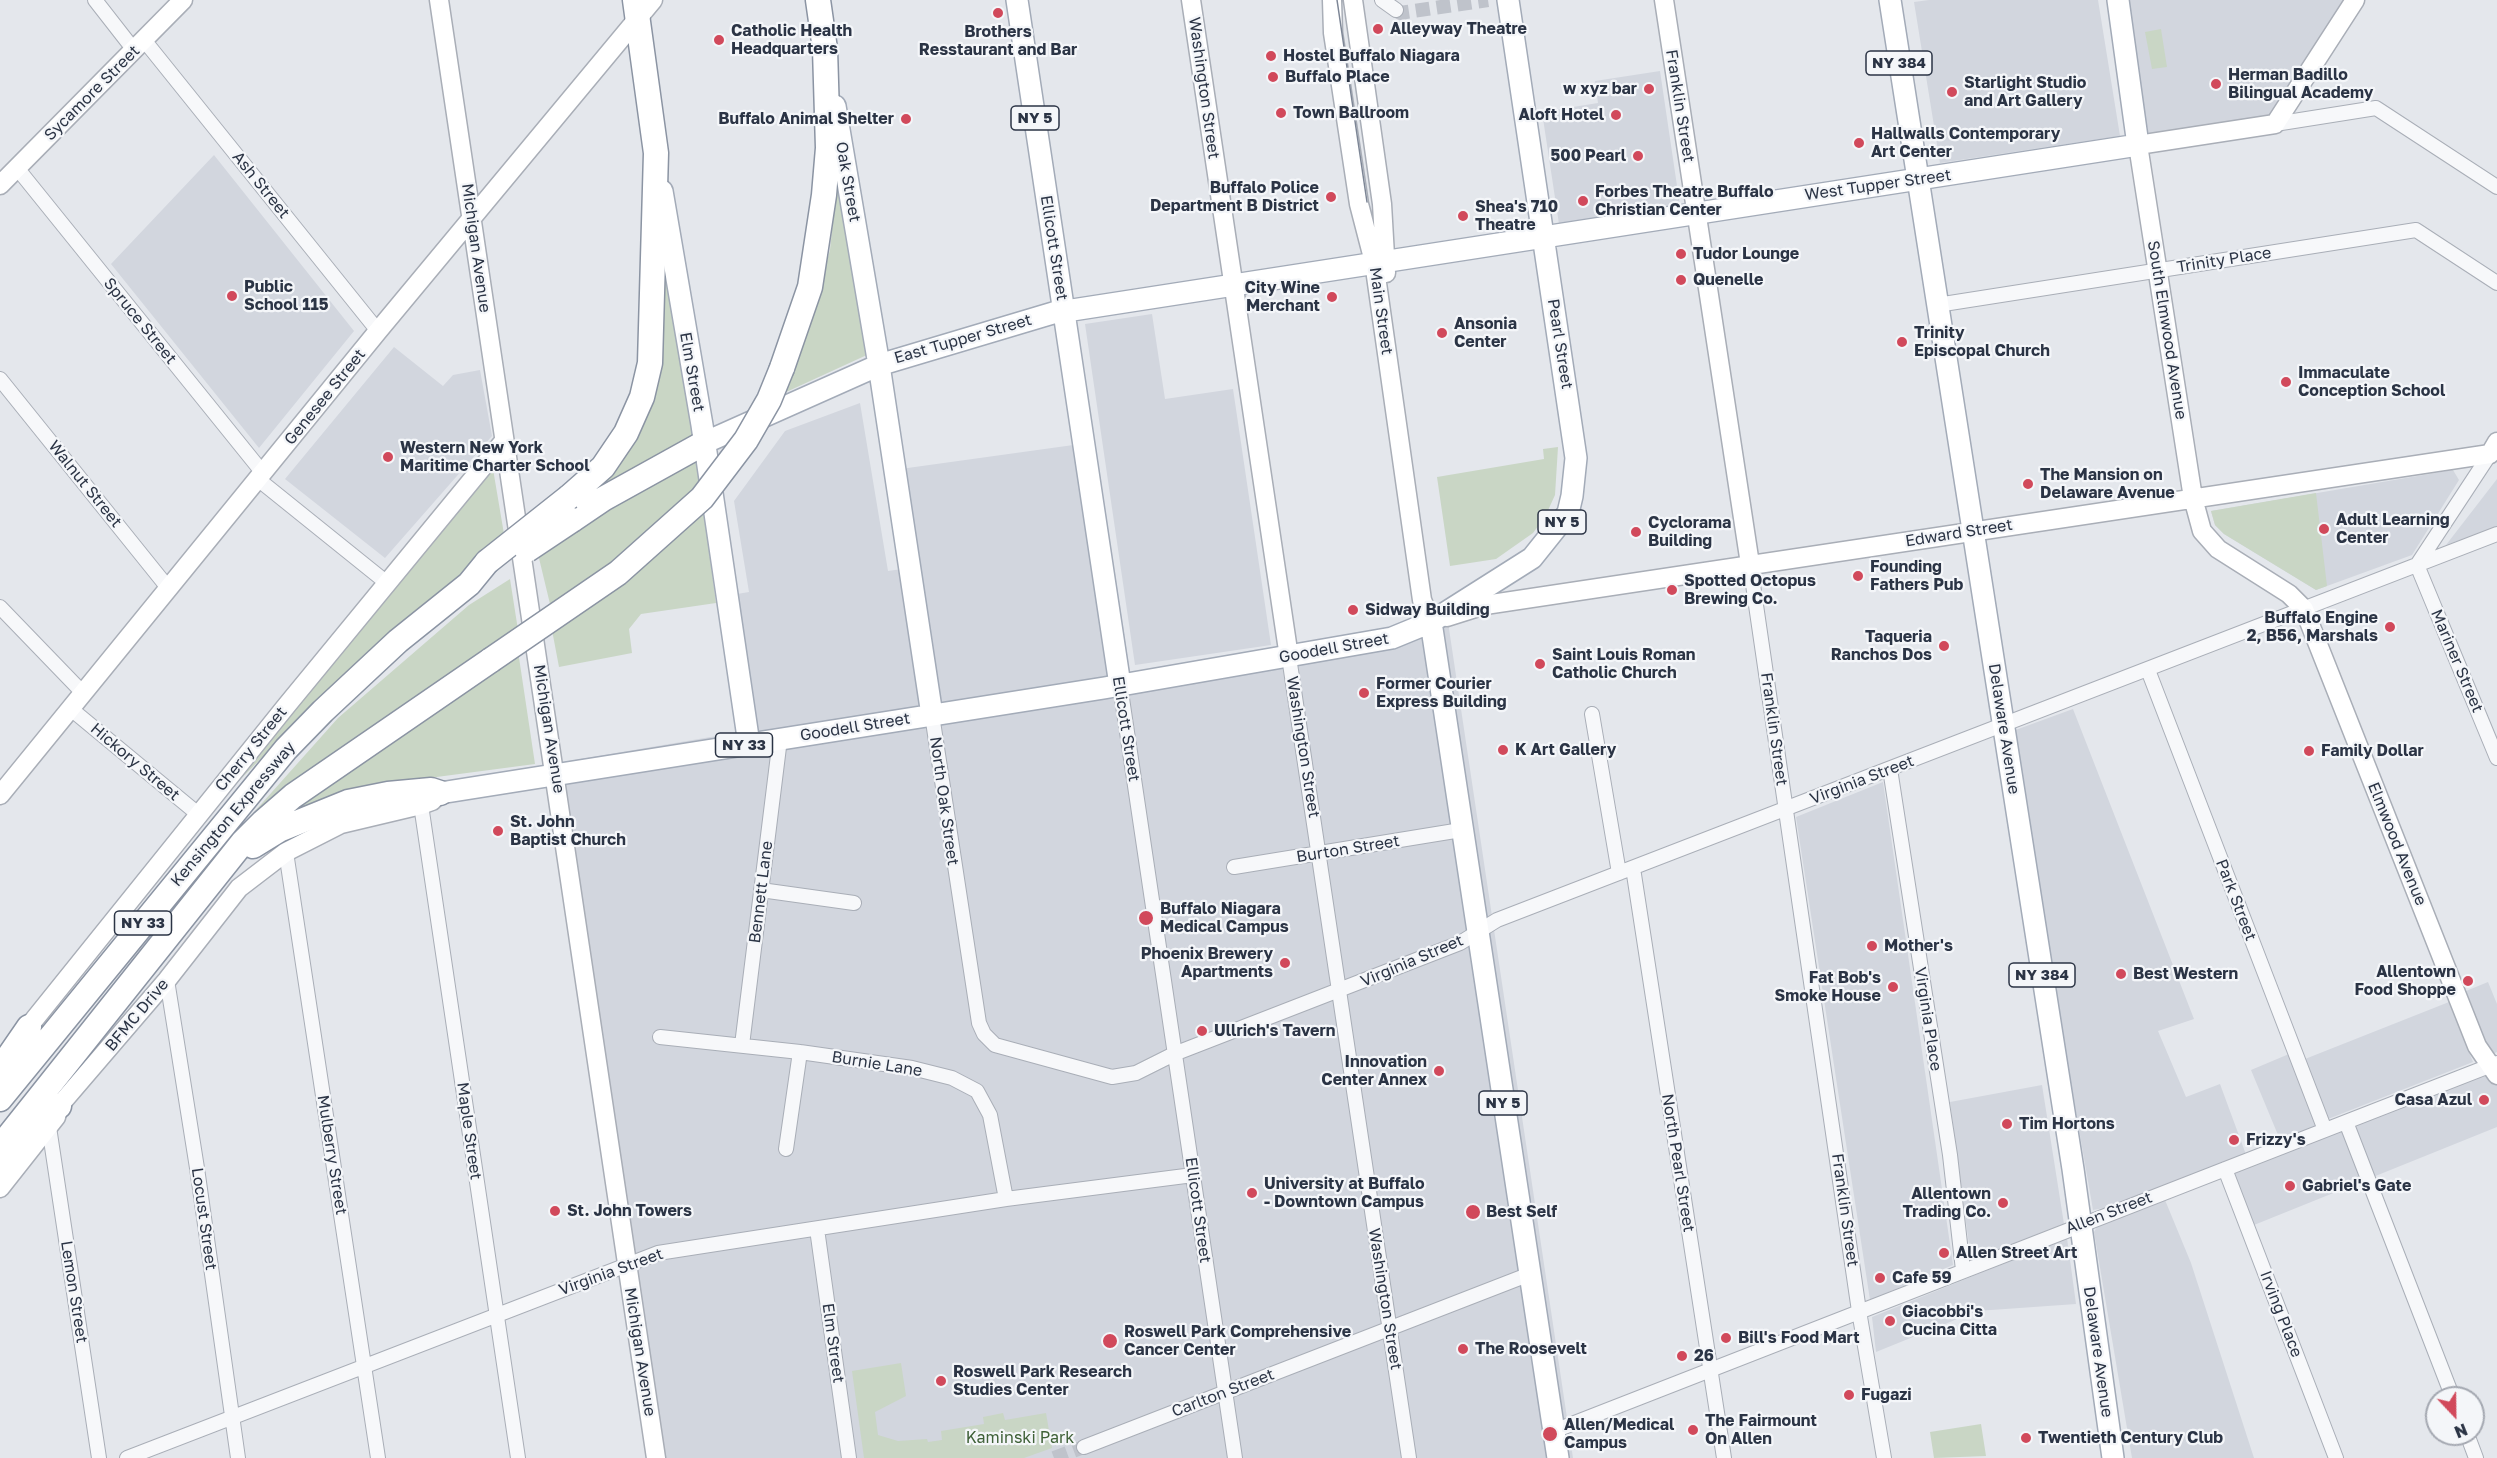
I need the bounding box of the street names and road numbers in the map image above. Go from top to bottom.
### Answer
street label: Washington Street [1185,16,1223,160]
street label: Sycamore Street [40,41,144,145]
street label: Franklin Street [1662,48,1698,164]
road number: NY 384 [1866,51,1932,75]
road number: NY 5 [1011,106,1059,130]
street label: Oak Street [831,140,865,224]
street label: Ash Street [228,148,294,222]
street label: West Tupper Street [1804,165,1952,205]
street label: Michigan Avenue [457,182,495,314]
street label: Ellicott Street [1036,194,1072,302]
street label: South Elmwood Avenue [2143,239,2191,421]
street label: Trinity Place [2175,243,2273,277]
street label: Main Street [1365,266,1397,356]
street label: Spruce Street [99,274,181,368]
street label: Pearl Street [1543,297,1577,391]
street label: East Tupper Street [892,310,1034,368]
street label: Elm Street [676,331,708,413]
street label: Genesee Street [280,345,370,449]
street label: Walnut Street [44,437,126,531]
road number: NY 5 [1538,510,1586,534]
street label: Edward Street [1904,515,2014,551]
street label: Mariner Street [2427,607,2487,715]
street label: Goodell Street [1278,629,1390,667]
street label: Delaware Avenue [1984,662,2024,796]
street label: Michigan Avenue [529,663,569,795]
street label: Franklin Street [1757,671,1791,787]
street label: Ellicott Street [1108,675,1144,783]
street label: Washington Street [1282,675,1324,819]
street label: Cherry Street [211,703,291,795]
street label: Goodell Street [799,709,911,745]
street label: Hickory Street [86,719,184,805]
road number: NY 33 [716,733,772,757]
street label: North Oak Street [925,735,963,867]
street label: Kensington Expressway [167,738,299,890]
street label: Virginia Street [1807,751,1917,809]
street label: Elmwood Avenue [2364,780,2430,908]
street label: Burton Street [1295,831,1401,867]
street label: Bennett Lane [745,840,777,944]
street label: Park Street [2212,856,2260,944]
road number: NY 33 [114,911,172,935]
street label: Virginia Street [1358,931,1466,991]
road number: NY 384 [2009,963,2075,987]
street label: Virginia Place [1910,966,1946,1072]
street label: BFMC Drive [101,975,173,1055]
street label: Burnie Lane [830,1047,924,1081]
street label: Maple Street [453,1081,485,1181]
road number: NY 5 [1479,1091,1527,1115]
street label: North Pearl Street [1658,1092,1698,1234]
street label: Mulberry Street [313,1094,351,1216]
street label: Franklin Street [1828,1152,1862,1268]
street label: Ellicott Street [1181,1156,1215,1264]
street label: Locust Street [187,1167,221,1271]
street label: Allen Street [2063,1188,2155,1238]
street label: Washington Street [1364,1227,1406,1371]
street label: Lemon Street [56,1240,92,1344]
street label: Virginia Street [556,1244,666,1300]
street label: Irving Place [2256,1268,2306,1360]
street label: Delaware Avenue [2079,1285,2117,1419]
street label: Michigan Avenue [620,1286,660,1418]
street label: Elm Street [818,1302,848,1384]
street label: Carlton Street [1169,1365,1277,1421]

